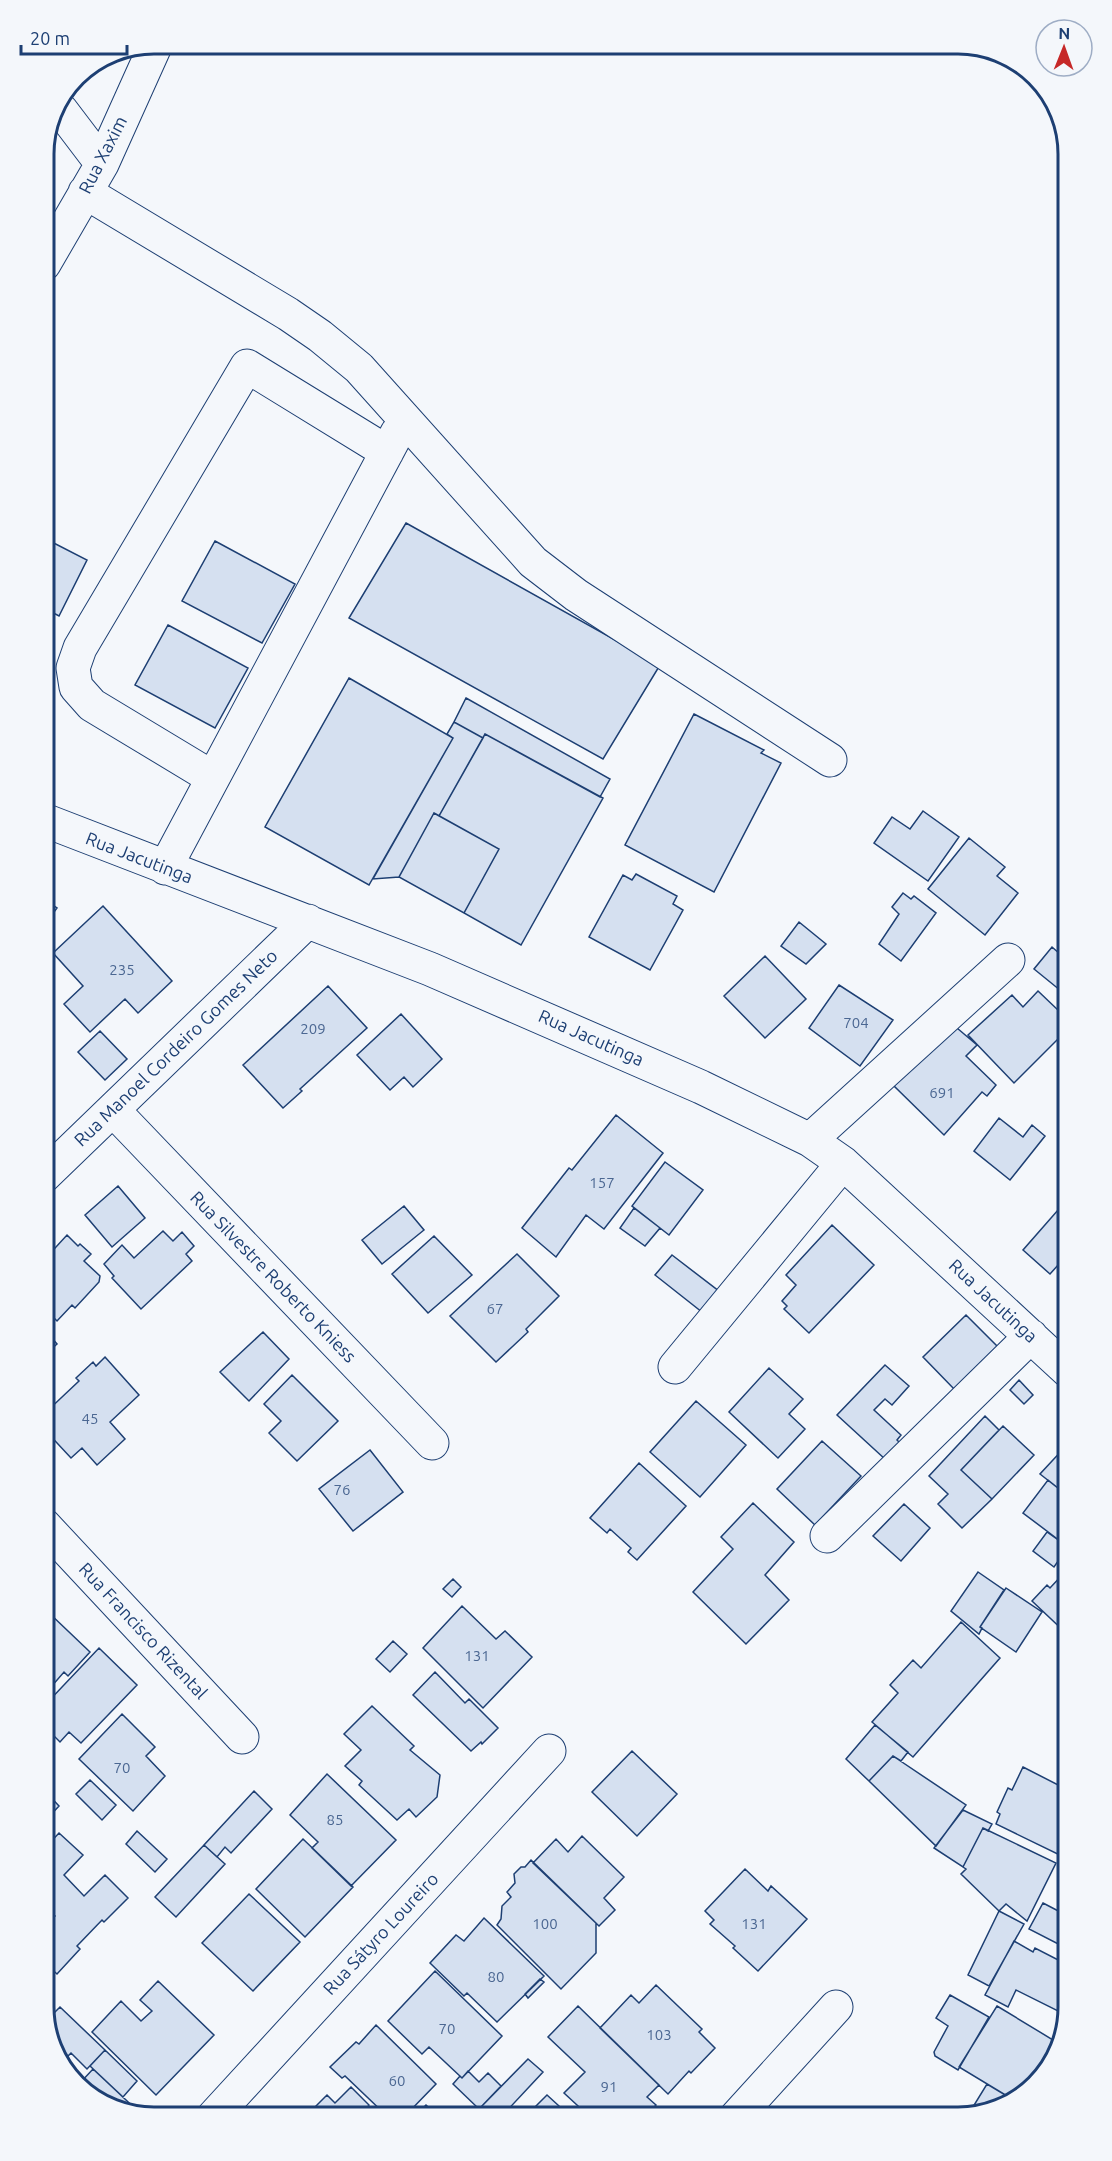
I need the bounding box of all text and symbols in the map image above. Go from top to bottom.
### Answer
scale bar [21,18,128,56]
north arrow [1034,18,1094,78]
text: N [1058,24,1070,42]
text: 20 m [30,28,70,48]
street label: Rua Xaxim [74,113,130,197]
street label: Rua Jacutinga [83,827,196,887]
street label: Rua Manoel Cordeiro Gomes Neto [70,945,281,1150]
house number: 235 [109,961,135,978]
street label: Rua Jacutinga [536,1005,647,1069]
house number: 704 [843,1014,869,1031]
house number: 209 [300,1020,326,1037]
house number: 691 [929,1084,955,1101]
house number: 157 [589,1174,615,1191]
street label: Rua Silvestre Roberto Kniess [187,1187,361,1366]
street label: Rua Jacutinga [946,1254,1042,1346]
house number: 67 [487,1300,503,1317]
house number: 45 [82,1410,98,1427]
house number: 76 [334,1481,350,1498]
street label: Rua Francisco Rizental [75,1558,212,1703]
house number: 131 [464,1647,490,1664]
house number: 70 [114,1759,130,1776]
house number: 85 [327,1811,343,1828]
street label: Rua Sátyro Loureiro [319,1868,442,1998]
house number: 100 [532,1915,558,1932]
house number: 131 [741,1915,767,1932]
house number: 80 [488,1968,504,1985]
house number: 70 [439,2020,455,2037]
house number: 103 [646,2026,672,2043]
house number: 60 [389,2072,405,2089]
house number: 91 [601,2078,617,2095]

